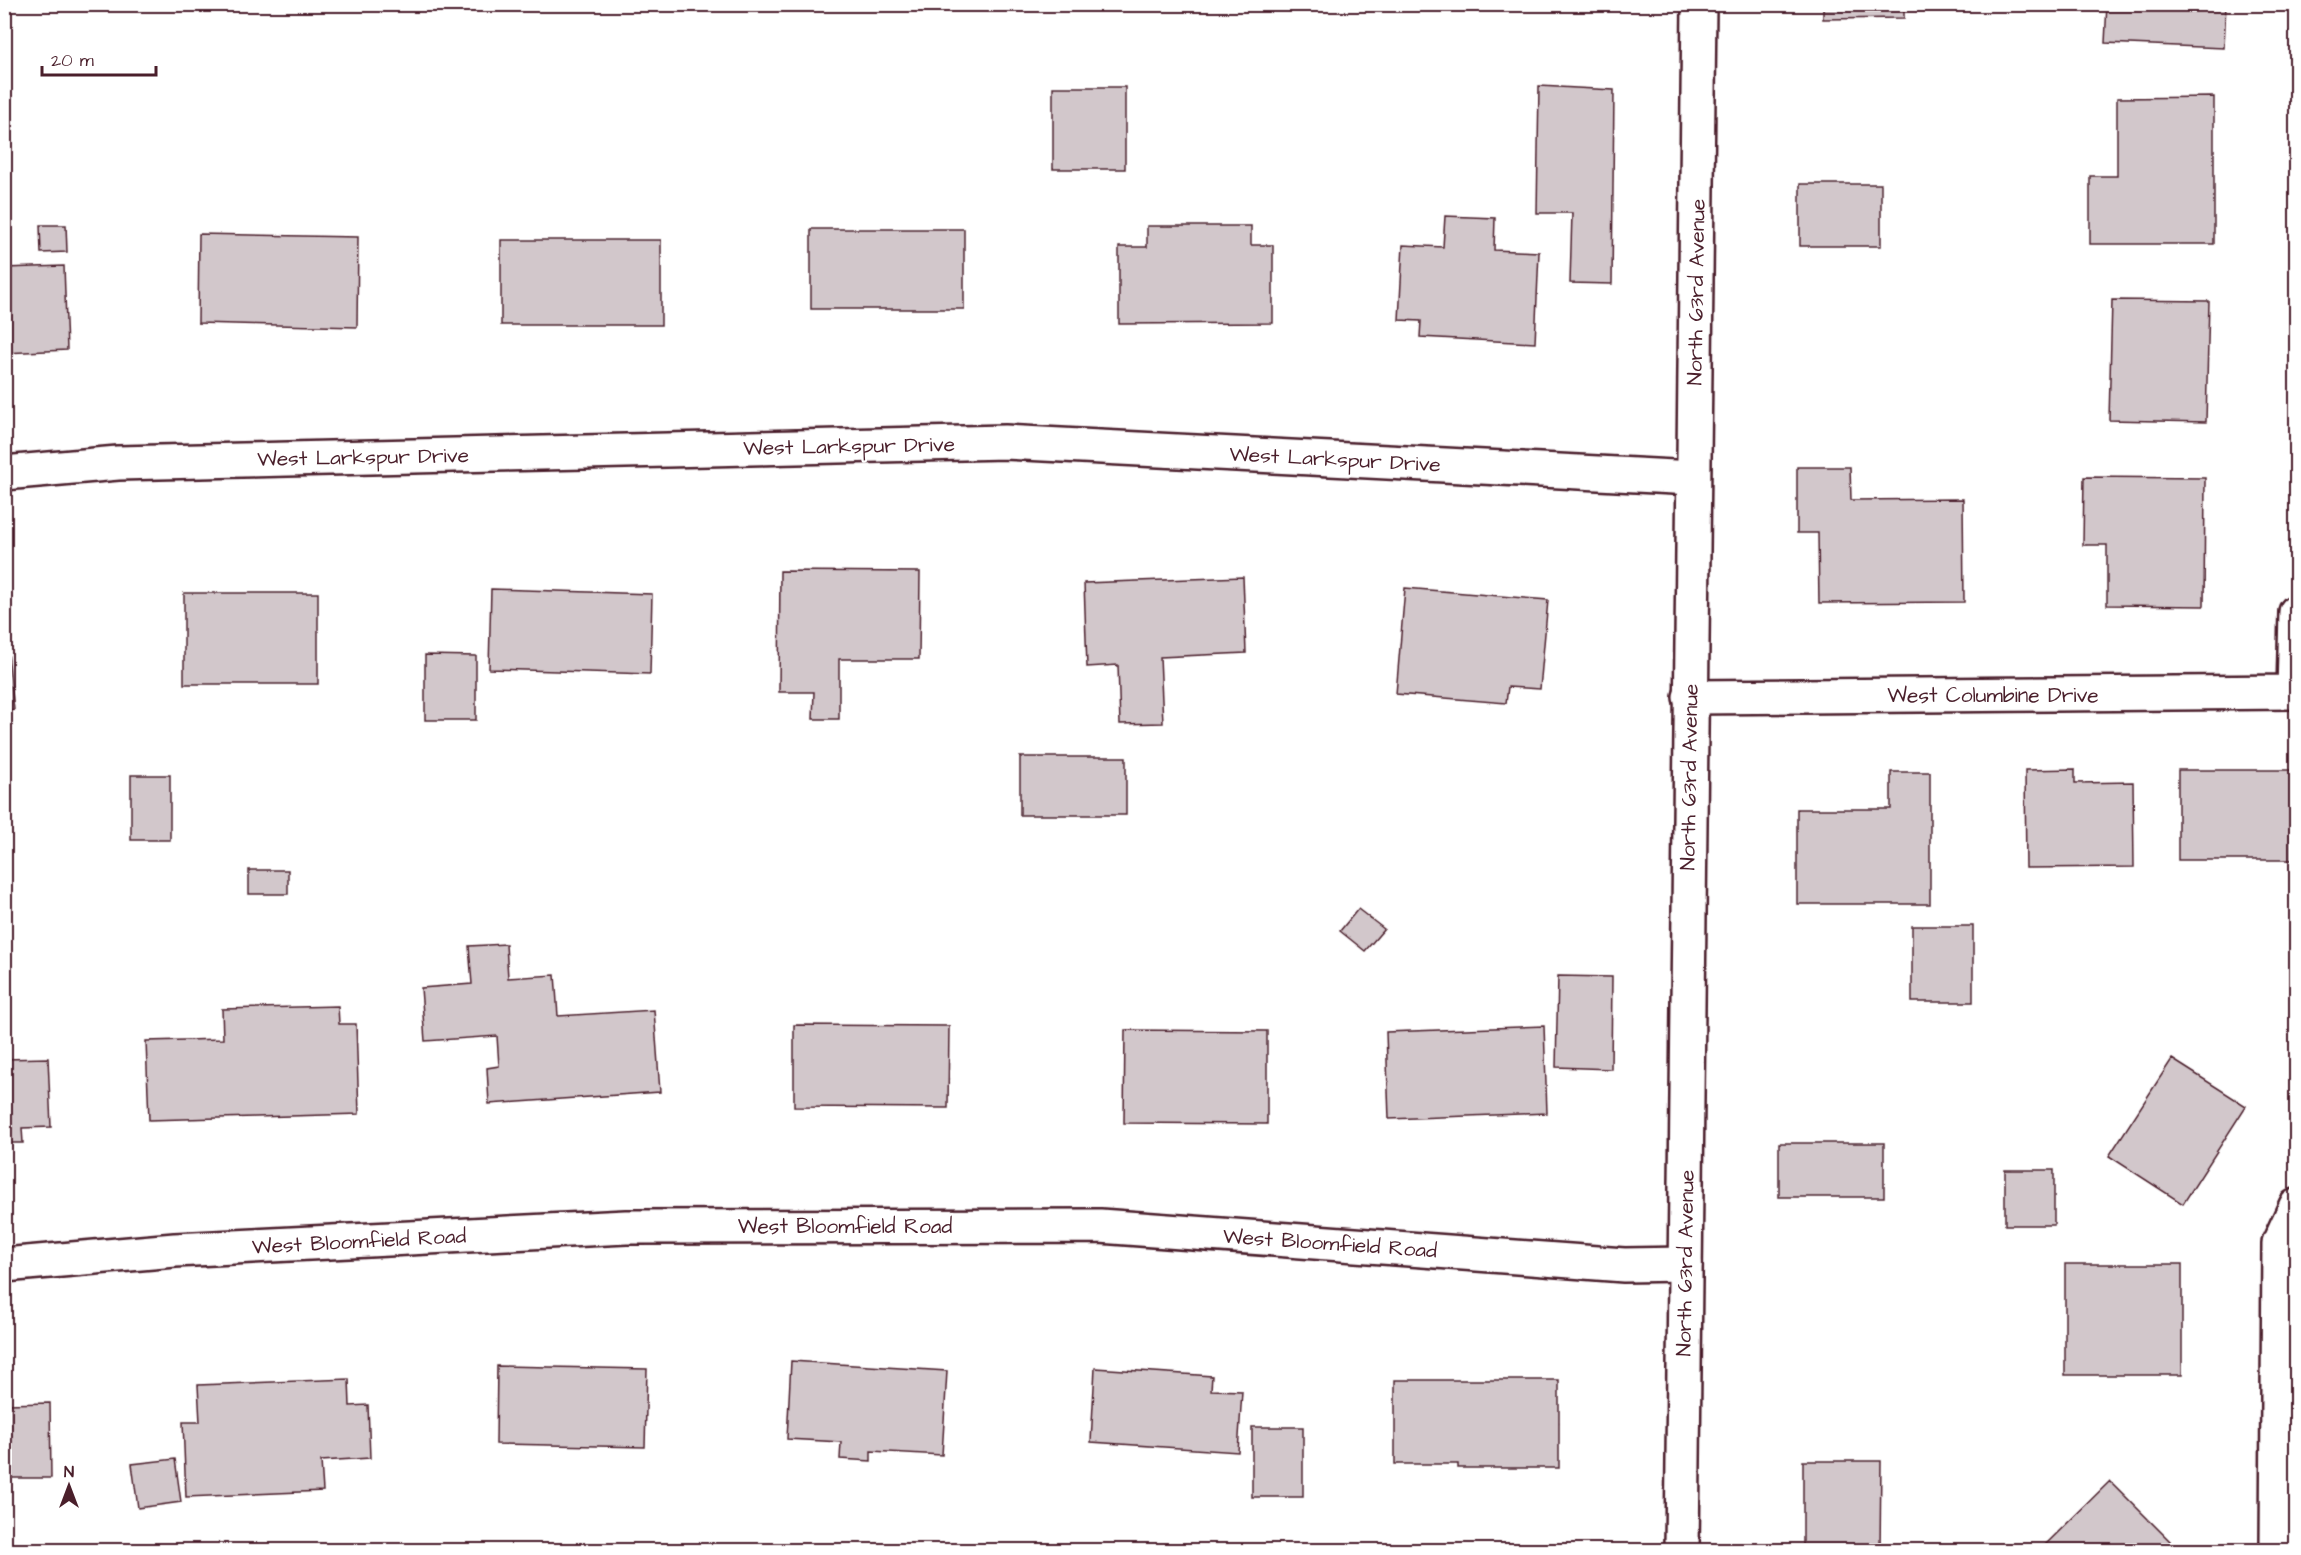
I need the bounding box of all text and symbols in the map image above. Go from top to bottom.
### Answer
scale bar [42,39,156,77]
text: 20 m [51,48,94,73]
street label: North 63rd Avenue [1680,198,1713,386]
street label: West Larkspur Drive [743,430,955,464]
street label: West Larkspur Drive [1228,439,1441,481]
street label: West Larkspur Drive [257,441,469,475]
street label: West Columbine Drive [1887,681,2099,710]
street label: North 63rd Avenue [1673,683,1706,871]
street label: North 63rd Avenue [1669,1169,1702,1357]
street label: West Bloomfield Road [738,1212,952,1241]
street label: West Bloomfield Road [251,1221,467,1262]
street label: West Bloomfield Road [1222,1222,1438,1265]
north arrow [39,1456,99,1516]
text: N [64,1461,74,1483]

